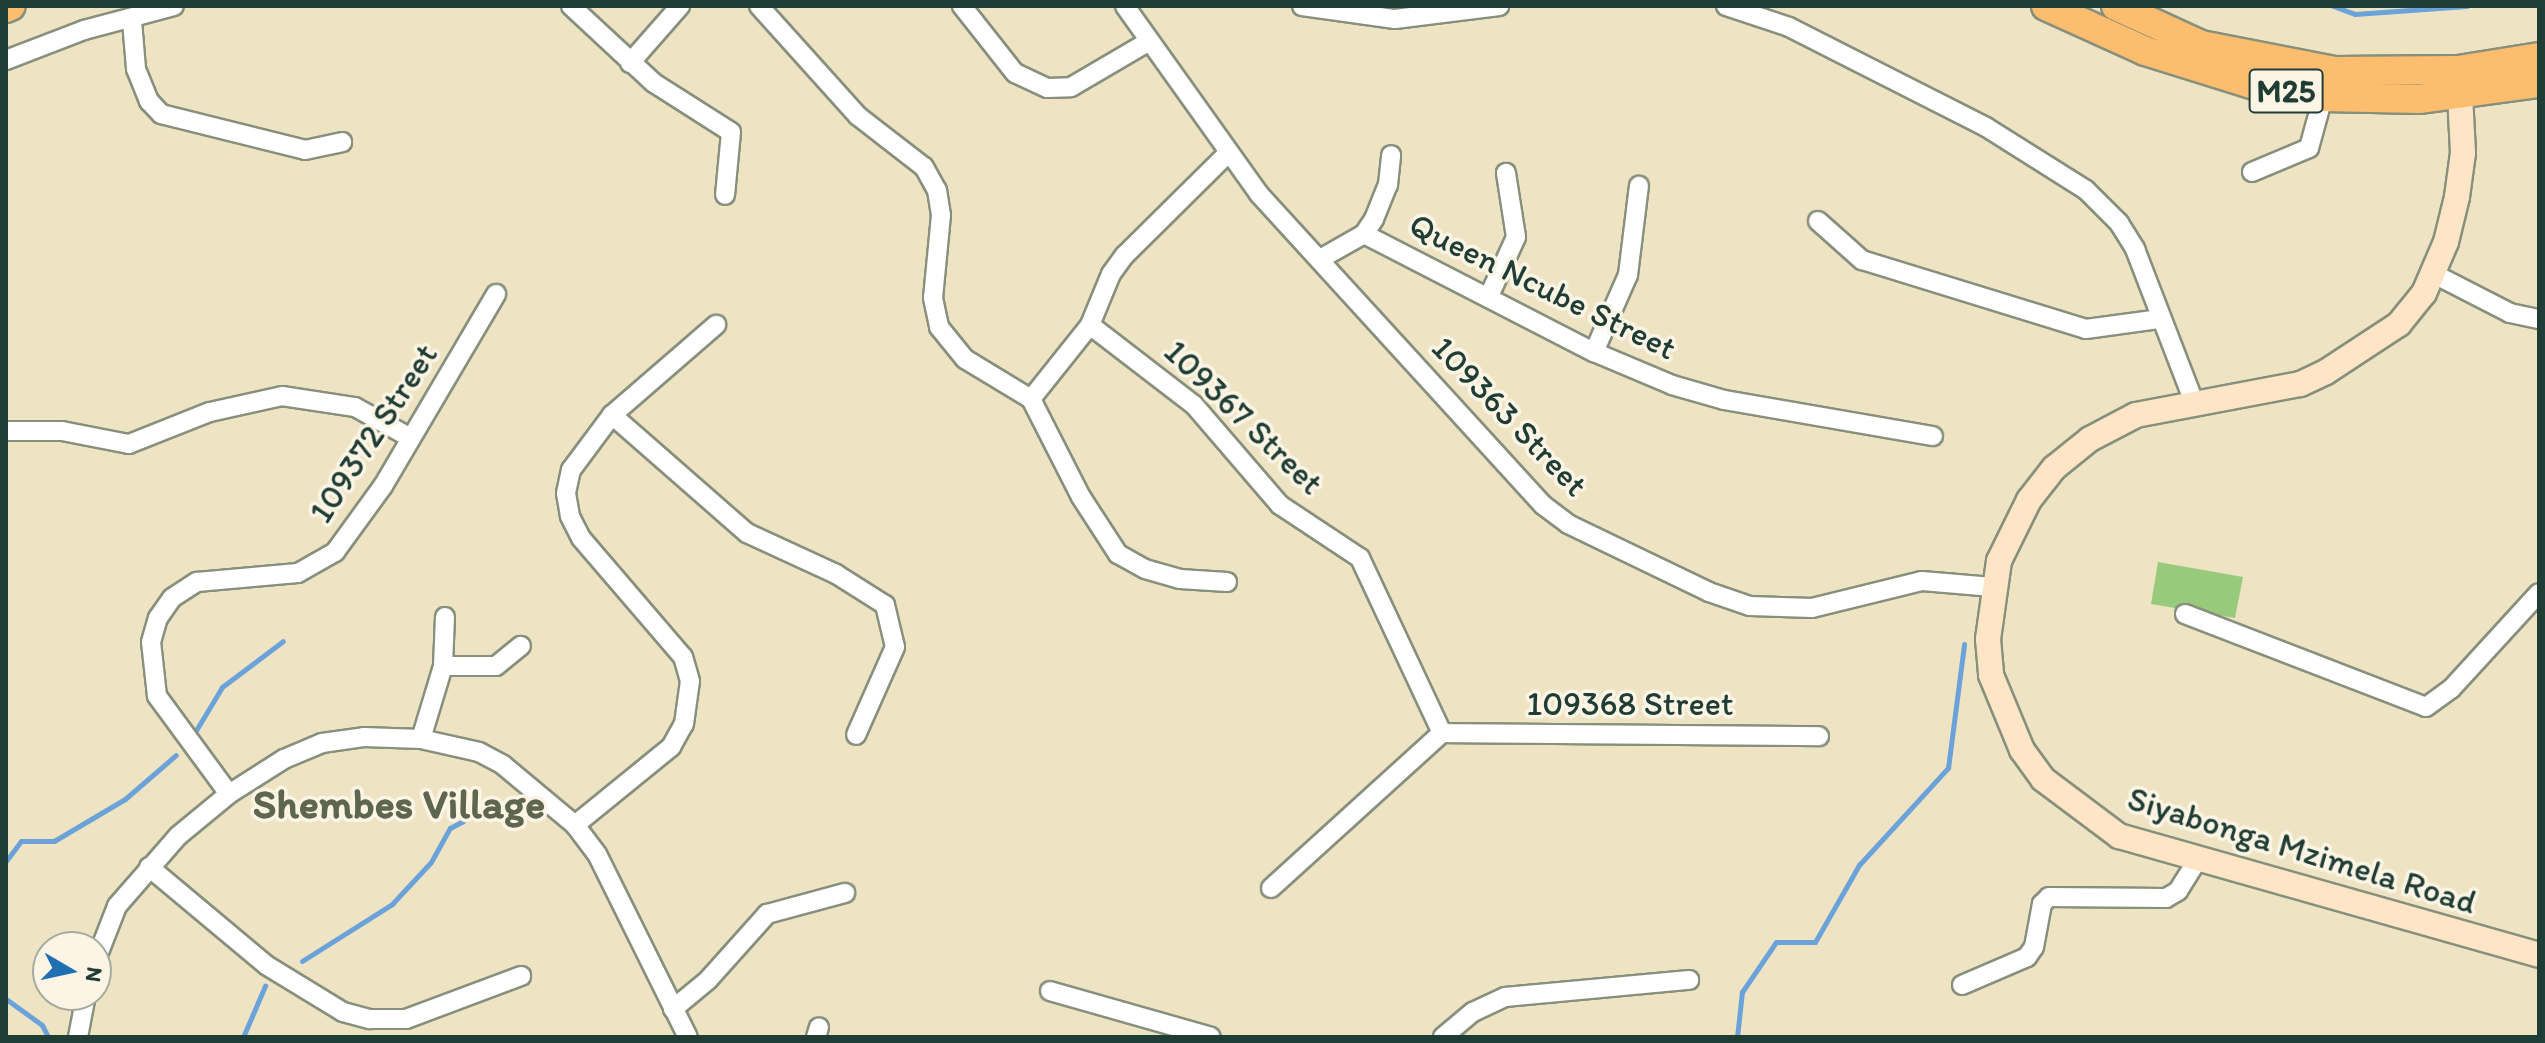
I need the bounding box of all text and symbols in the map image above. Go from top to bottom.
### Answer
road number: M25 [2248,63,2324,119]
street label: Queen Ncube Street [1403,204,1683,368]
street label: 109363 Street [1423,327,1597,505]
street label: 109367 Street [1156,331,1332,503]
street label: 109372 Street [300,336,446,530]
street label: 109368 Street [1526,684,1734,724]
street label: Siyabonga Mzimela Road [2124,778,2480,922]
district label: Shembes Village [253,779,545,829]
north arrow [32,931,112,1011]
text: N [80,965,109,984]

